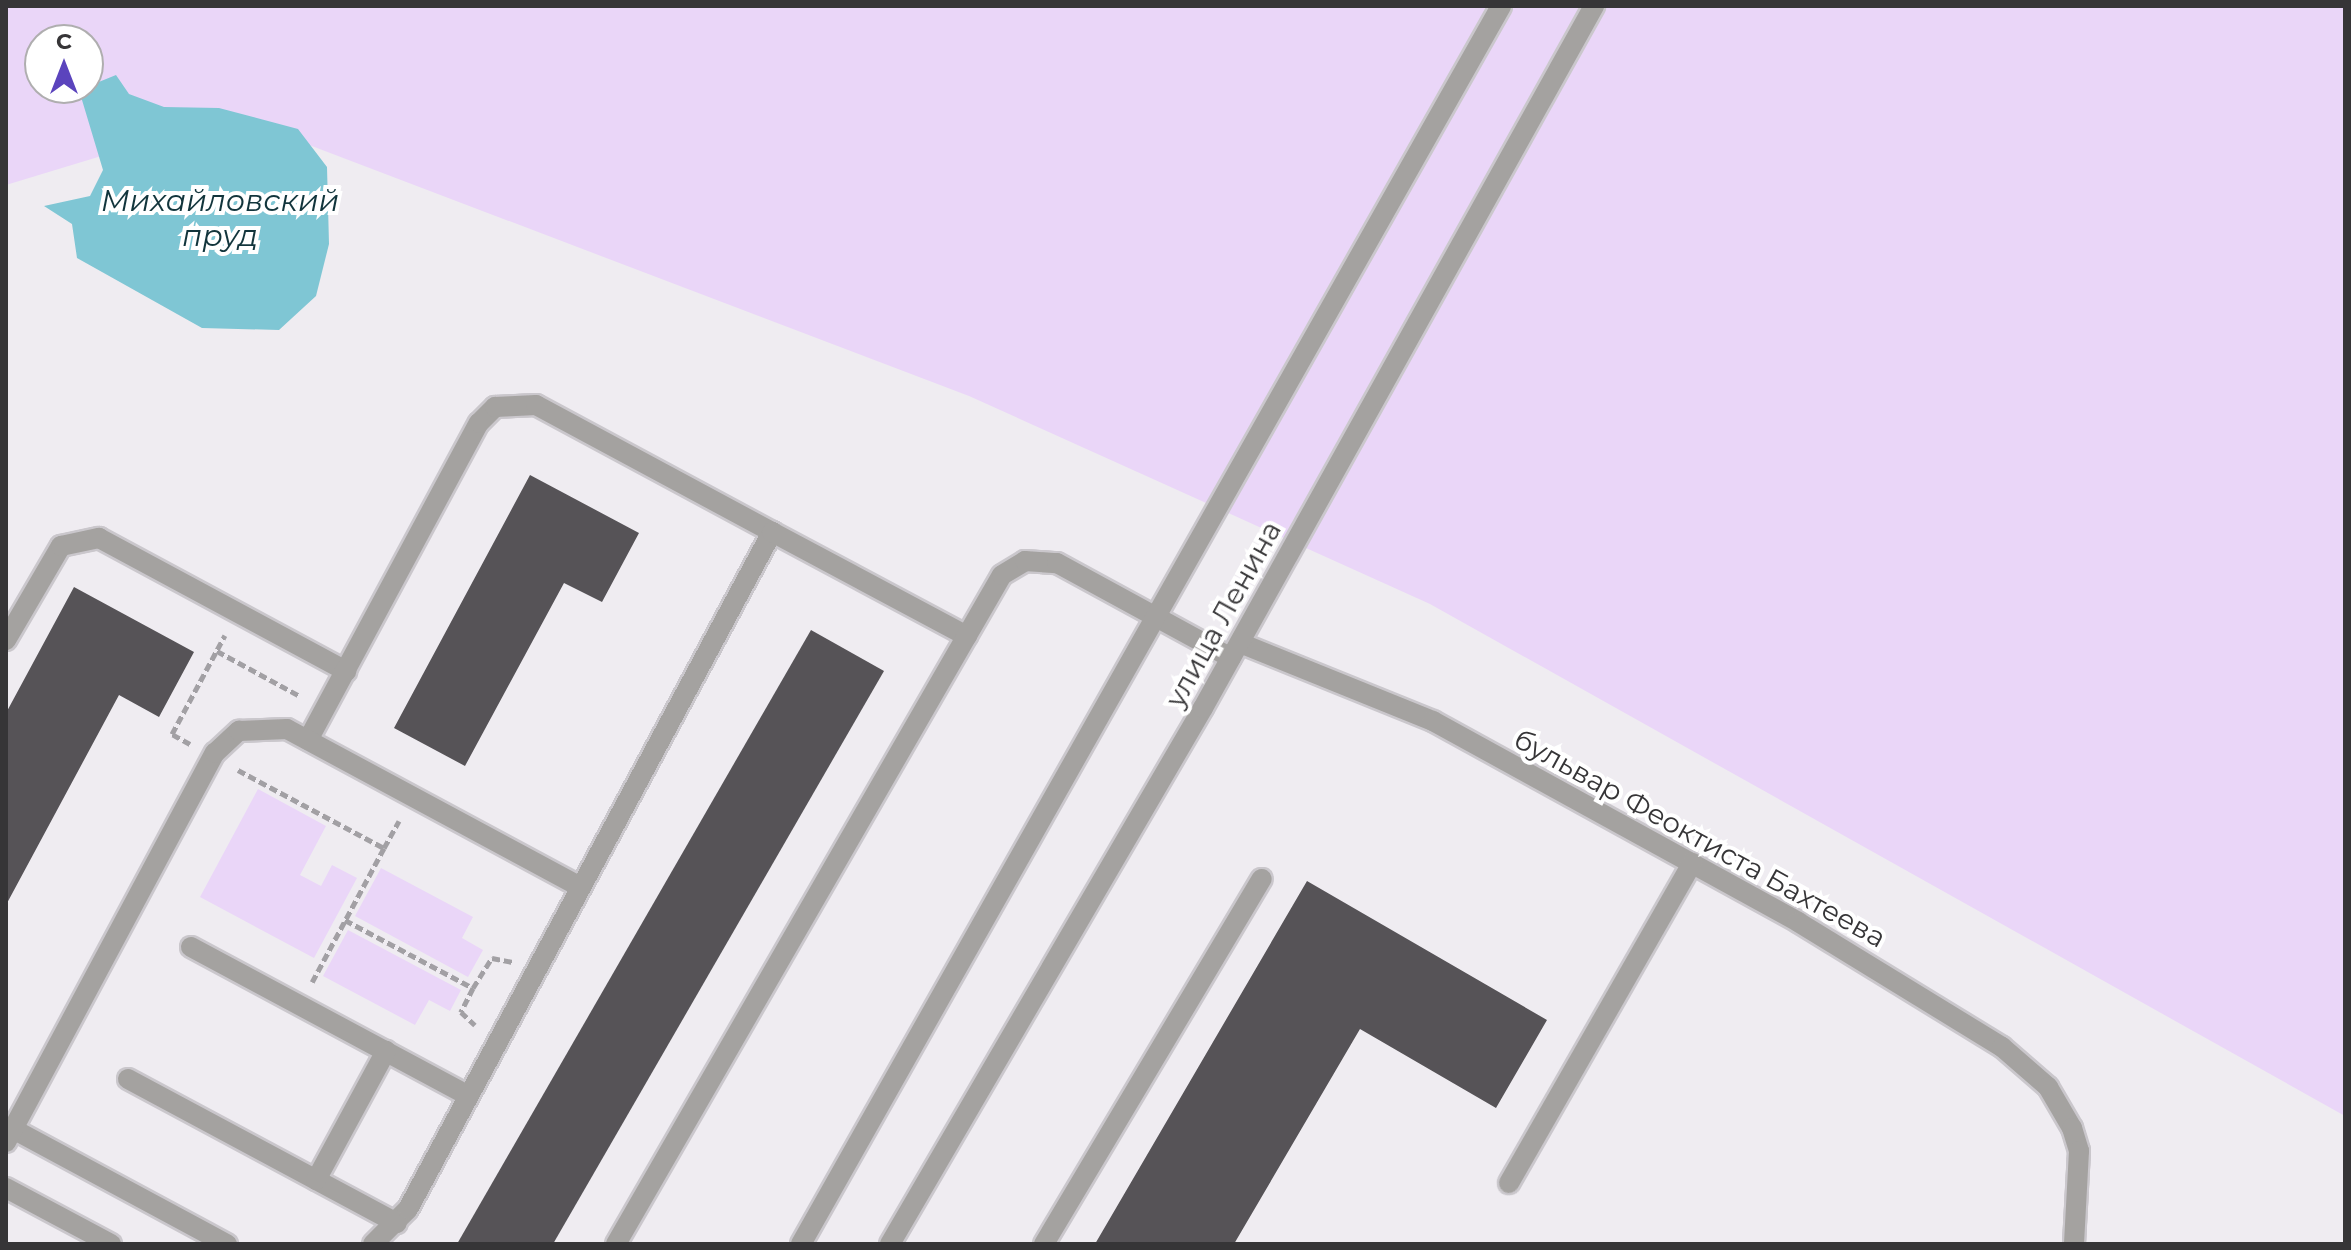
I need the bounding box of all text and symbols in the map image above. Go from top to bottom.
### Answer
north arrow [24,24,104,104]
text: С [56,28,72,55]
water label: Михайловский пруд [101,183,339,254]
street label: улица Ленина [1158,515,1288,713]
street label: бульвар Феоктиста Бахтеева [1508,722,1892,954]

